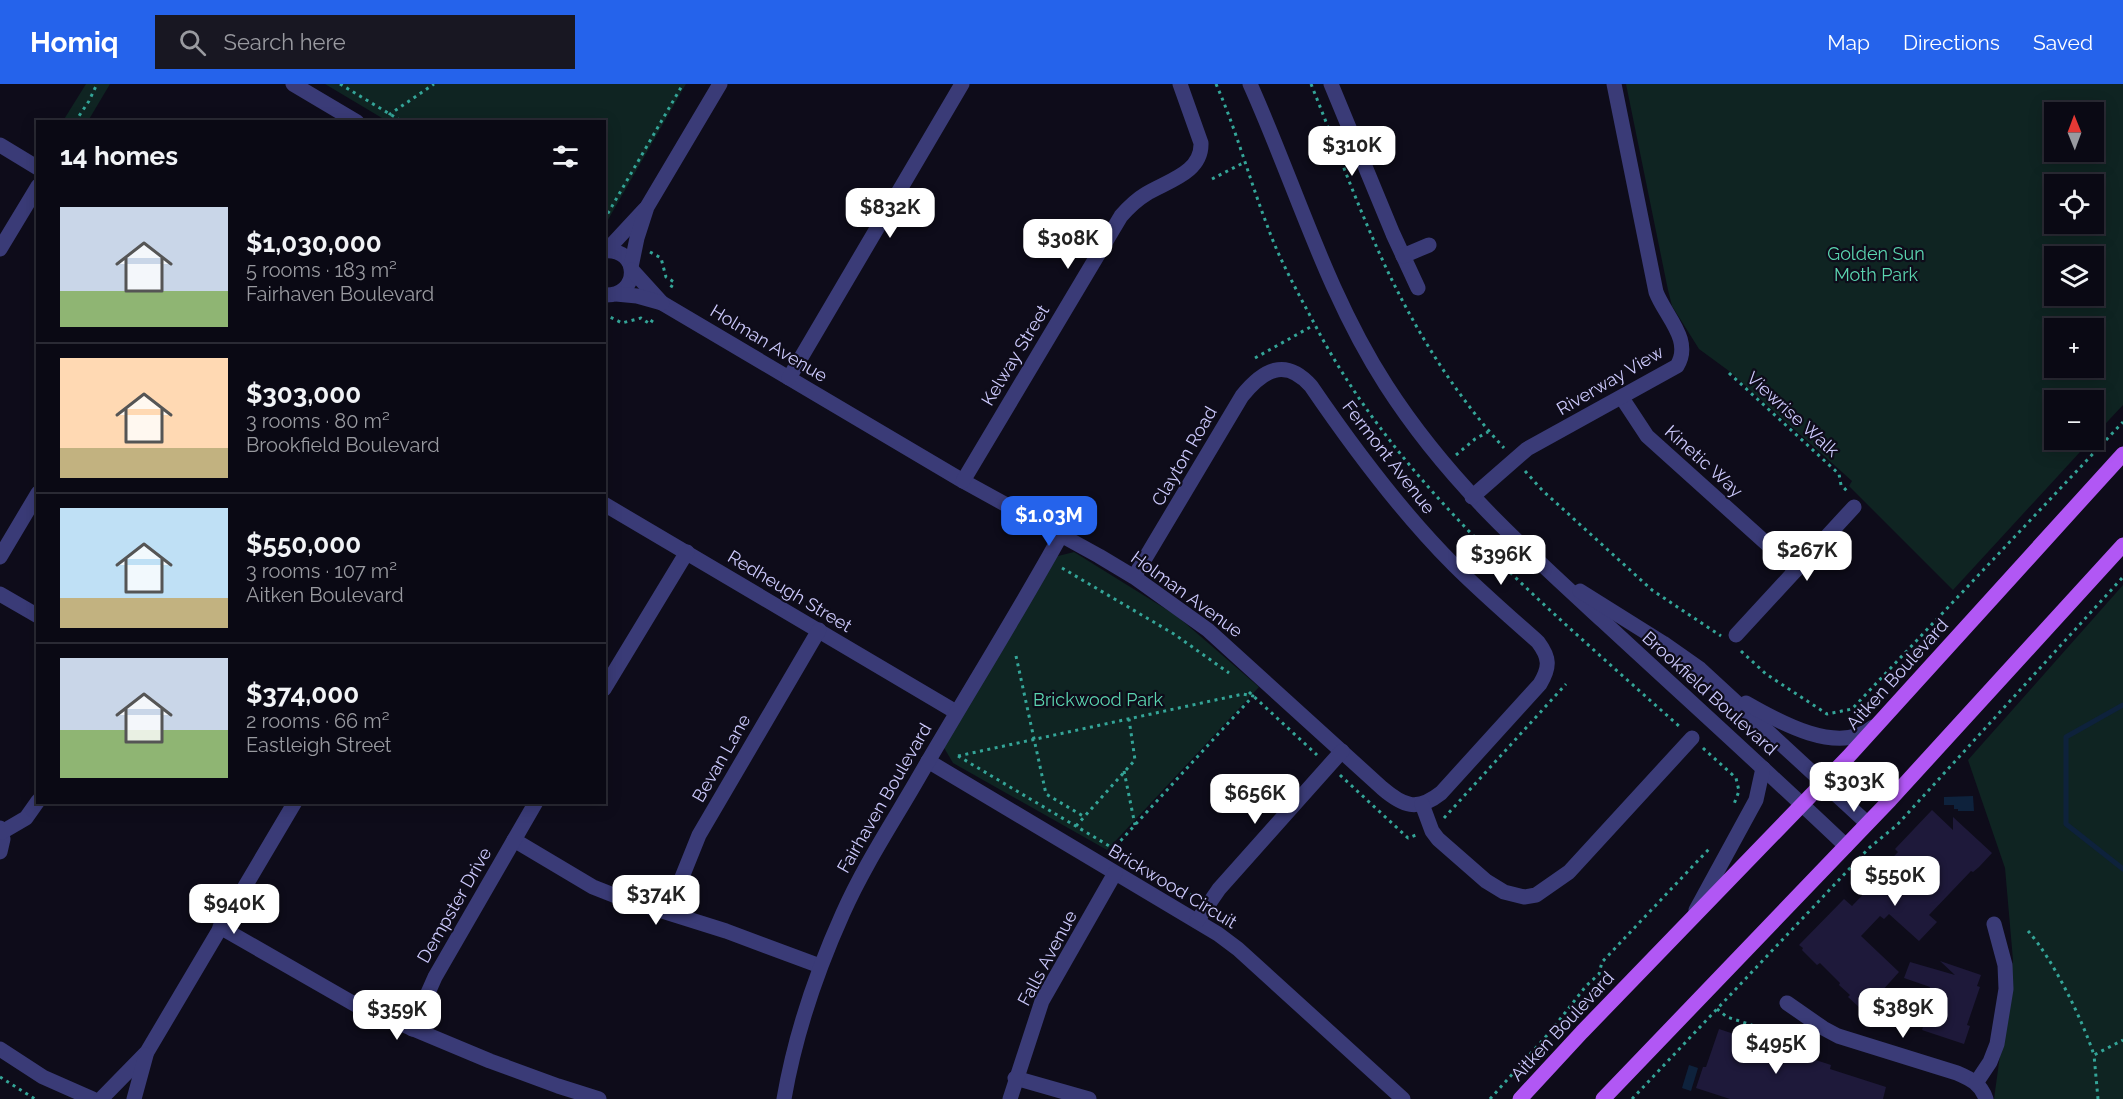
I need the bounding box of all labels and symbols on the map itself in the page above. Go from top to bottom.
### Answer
north arrow [2044,102,2104,162]
pin: $310K [1310,126,1394,177]
pin: $832K [848,188,932,239]
pin: $308K [1026,219,1110,270]
park label: Golden Sun Moth Park [1827,243,1925,285]
street label: Holman Avenue [707,300,832,386]
street label: Kelway Street [977,301,1053,409]
street label: Riverway View [1553,341,1668,419]
street label: Viewrise Walk [1743,367,1844,461]
street label: Fermont Avenue [1338,396,1440,518]
street label: Clayton Road [1147,403,1221,509]
street label: Kinetic Way [1661,421,1747,502]
pin: $1.03M [1000,496,1098,547]
pin: $267K [1765,531,1849,582]
pin: $396K [1459,535,1543,586]
street label: Redheugh Street [724,546,856,636]
street label: Holman Avenue [1127,546,1247,642]
street label: Aitken Boulevard [1842,614,1952,734]
street label: Brookfield Boulevard [1638,627,1782,759]
park label: Brickwood Park [1033,689,1163,710]
street label: Bevan Lane [687,710,755,806]
street label: Fairhaven Boulevard [833,719,935,877]
pin: $303K [1812,762,1896,813]
pin: $656K [1213,774,1297,825]
street label: Brickwood Circuit [1105,839,1241,933]
street label: Dempster Drive [412,843,496,966]
pin: $550K [1853,856,1937,907]
pin: $374K [614,875,698,926]
pin: $940K [192,884,276,935]
street label: Falls Avenue [1013,906,1081,1009]
street label: Aitken Boulevard [1506,967,1618,1085]
pin: $389K [1861,988,1945,1039]
pin: $359K [355,990,439,1041]
pin: $495K [1734,1024,1818,1075]

